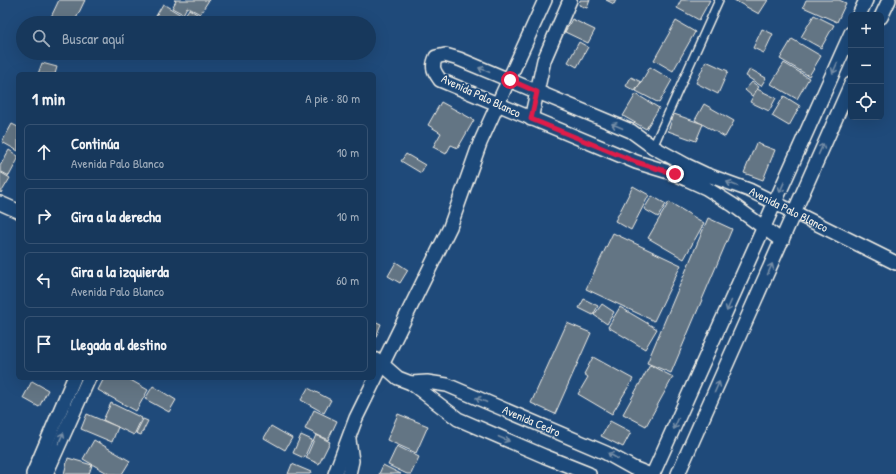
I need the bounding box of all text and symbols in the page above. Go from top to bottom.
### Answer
map controls [848,12,884,120]
button: + [848,12,884,48]
search box [16,16,376,60]
icon: search [30,27,52,49]
text: Buscar aquí [62,28,125,49]
button: − [848,48,884,84]
one-way arrow [831,62,838,74]
one-way arrow [479,65,491,73]
street label: Avenida Palo Blanco [439,70,524,121]
route start [501,71,519,89]
button: locate [848,84,884,120]
text: 1 min [32,87,65,110]
text: A pie · 80 m [305,89,360,107]
one-way arrow [611,121,623,129]
text: Continúa [71,133,119,154]
icon: ahead [33,141,55,163]
text: 10 m [337,143,359,161]
one-way arrow [818,144,825,156]
text: Avenida Palo Blanco [71,154,164,172]
route end [666,165,684,183]
one-way arrow [727,179,739,187]
one-way arrow [778,181,785,193]
street label: Avenida Palo Blanco [746,182,831,236]
icon: right [33,205,55,227]
text: Gira a la derecha [71,206,161,227]
text: 10 m [337,207,359,225]
text: Gira a la izquierda [71,261,169,282]
one-way arrow [767,263,774,275]
icon: left [33,269,55,291]
text: 60 m [336,271,359,289]
text: Avenida Palo Blanco [71,282,164,300]
one-way arrow [725,299,732,311]
icon: arrive [33,333,55,355]
text: Llegada al destino [71,334,167,355]
one-way arrow [714,382,721,394]
one-way arrow [475,396,487,403]
street label: Avenida Cedro [500,401,563,441]
one-way arrow [672,418,679,430]
one-way arrow [58,433,66,445]
one-way arrow [497,436,509,443]
one-way arrow [607,452,619,460]

